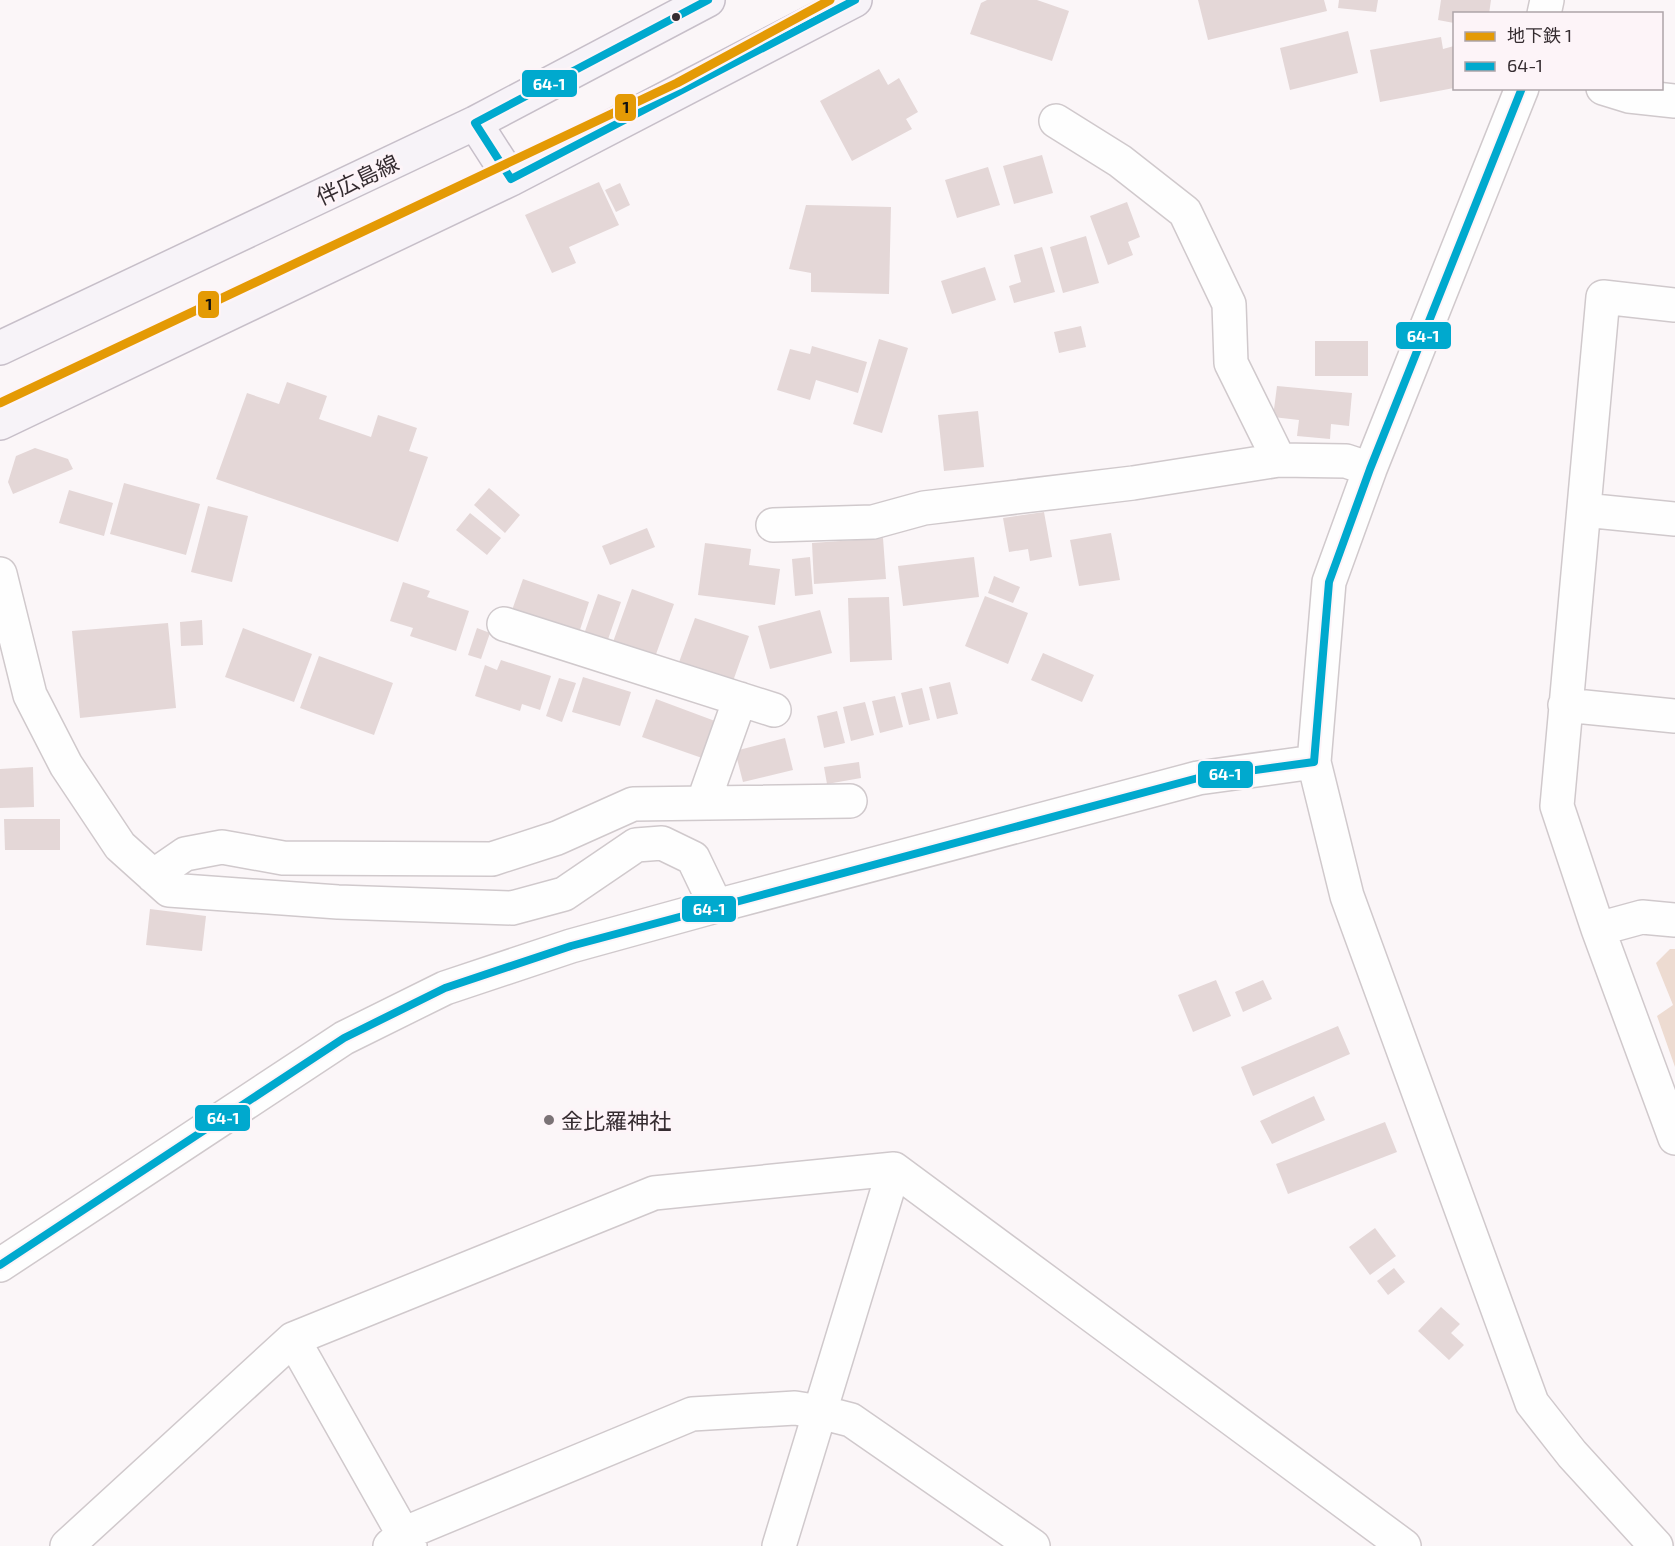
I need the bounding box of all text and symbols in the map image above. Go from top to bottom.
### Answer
unlabelled marker [670,11,682,23]
legend [1453,12,1663,90]
text: 地下鉄 1 [1507,24,1572,46]
text: 64-1 [1507,54,1543,76]
line badge: 64-1 [521,69,578,98]
text: 64-1 [533,74,565,93]
line badge: 1 [614,93,637,122]
text: 1 [623,97,629,116]
street label: 伴広島線 [312,149,402,209]
line badge: 1 [197,290,220,319]
text: 1 [206,294,212,313]
line badge: 64-1 [1395,321,1452,350]
text: 64-1 [1407,326,1439,345]
line badge: 64-1 [1197,760,1254,789]
text: 64-1 [1209,764,1241,783]
line badge: 64-1 [681,895,737,923]
text: 64-1 [693,899,725,918]
line badge: 64-1 [194,1104,251,1132]
place label: 金比羅神社 [561,1107,671,1133]
text: 64-1 [207,1108,239,1127]
marker: 金比羅神社 [542,1113,556,1127]

